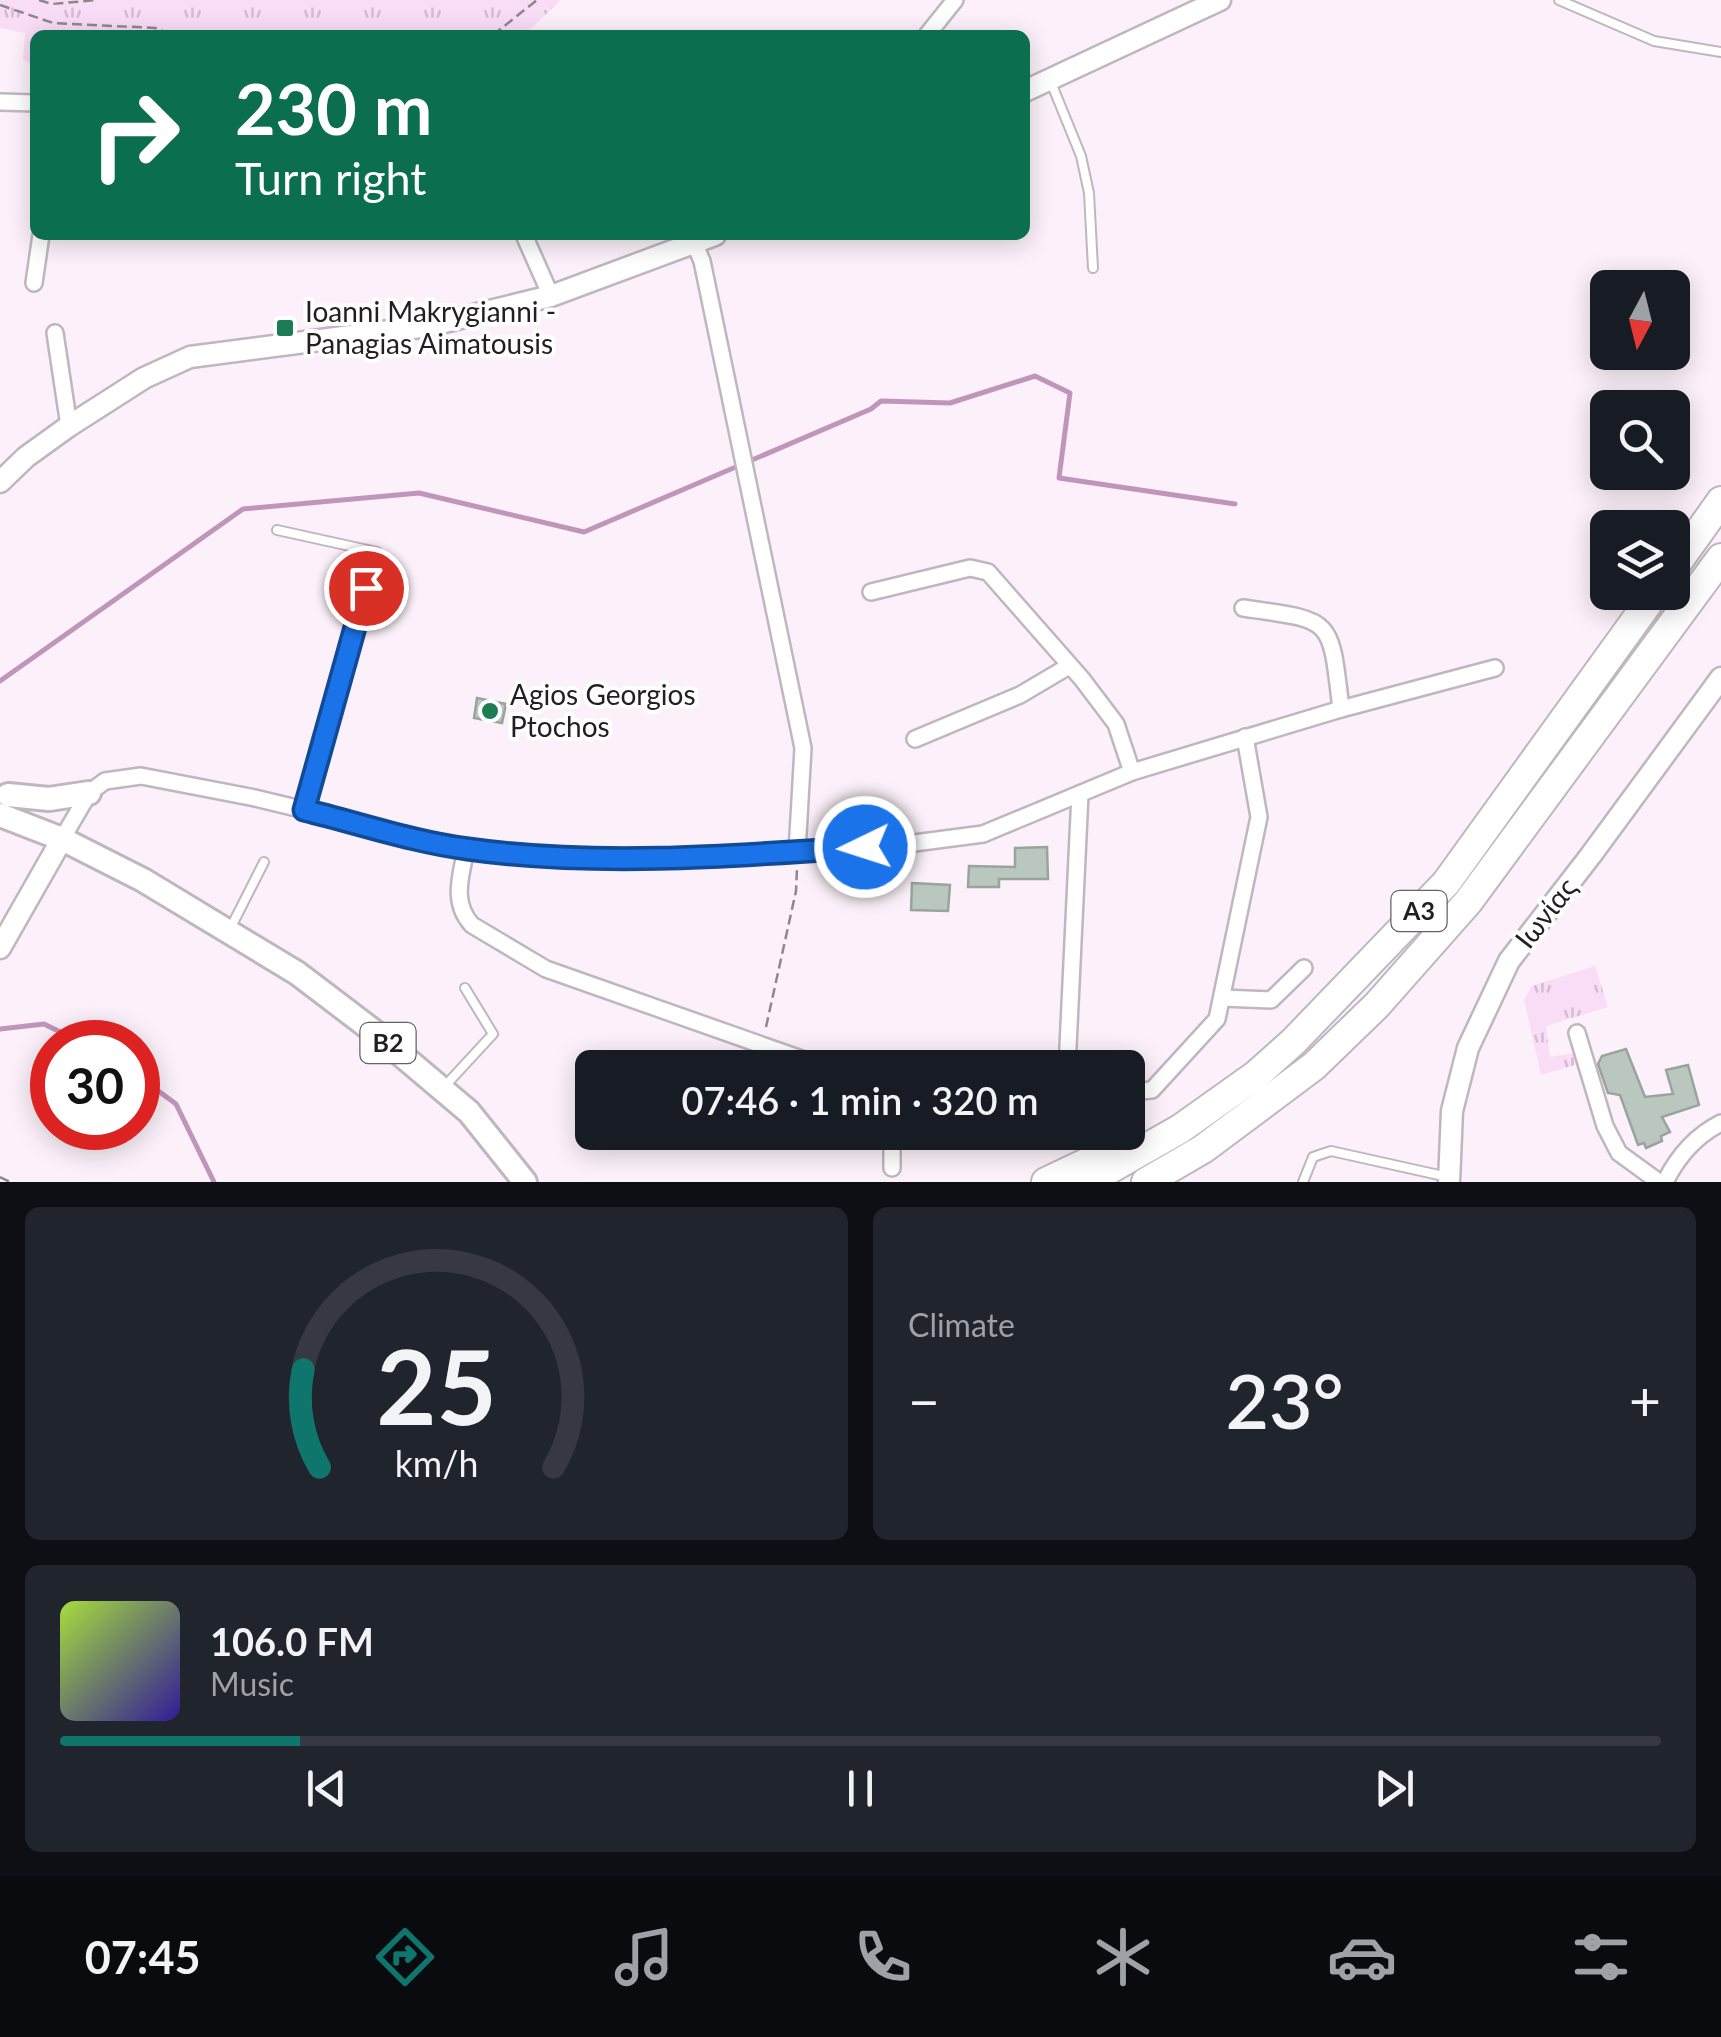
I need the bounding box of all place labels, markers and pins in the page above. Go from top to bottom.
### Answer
place label: Ioanni Makrygianni - Panagias Aimatousis [305,294,556,360]
marker: Ioanni Makrygianni - Panagias Aimatousis [274,317,296,339]
pin [324,546,409,631]
place label: Agios Georgios Ptochos [510,677,696,743]
marker: Agios Georgios Ptochos [479,700,501,722]

